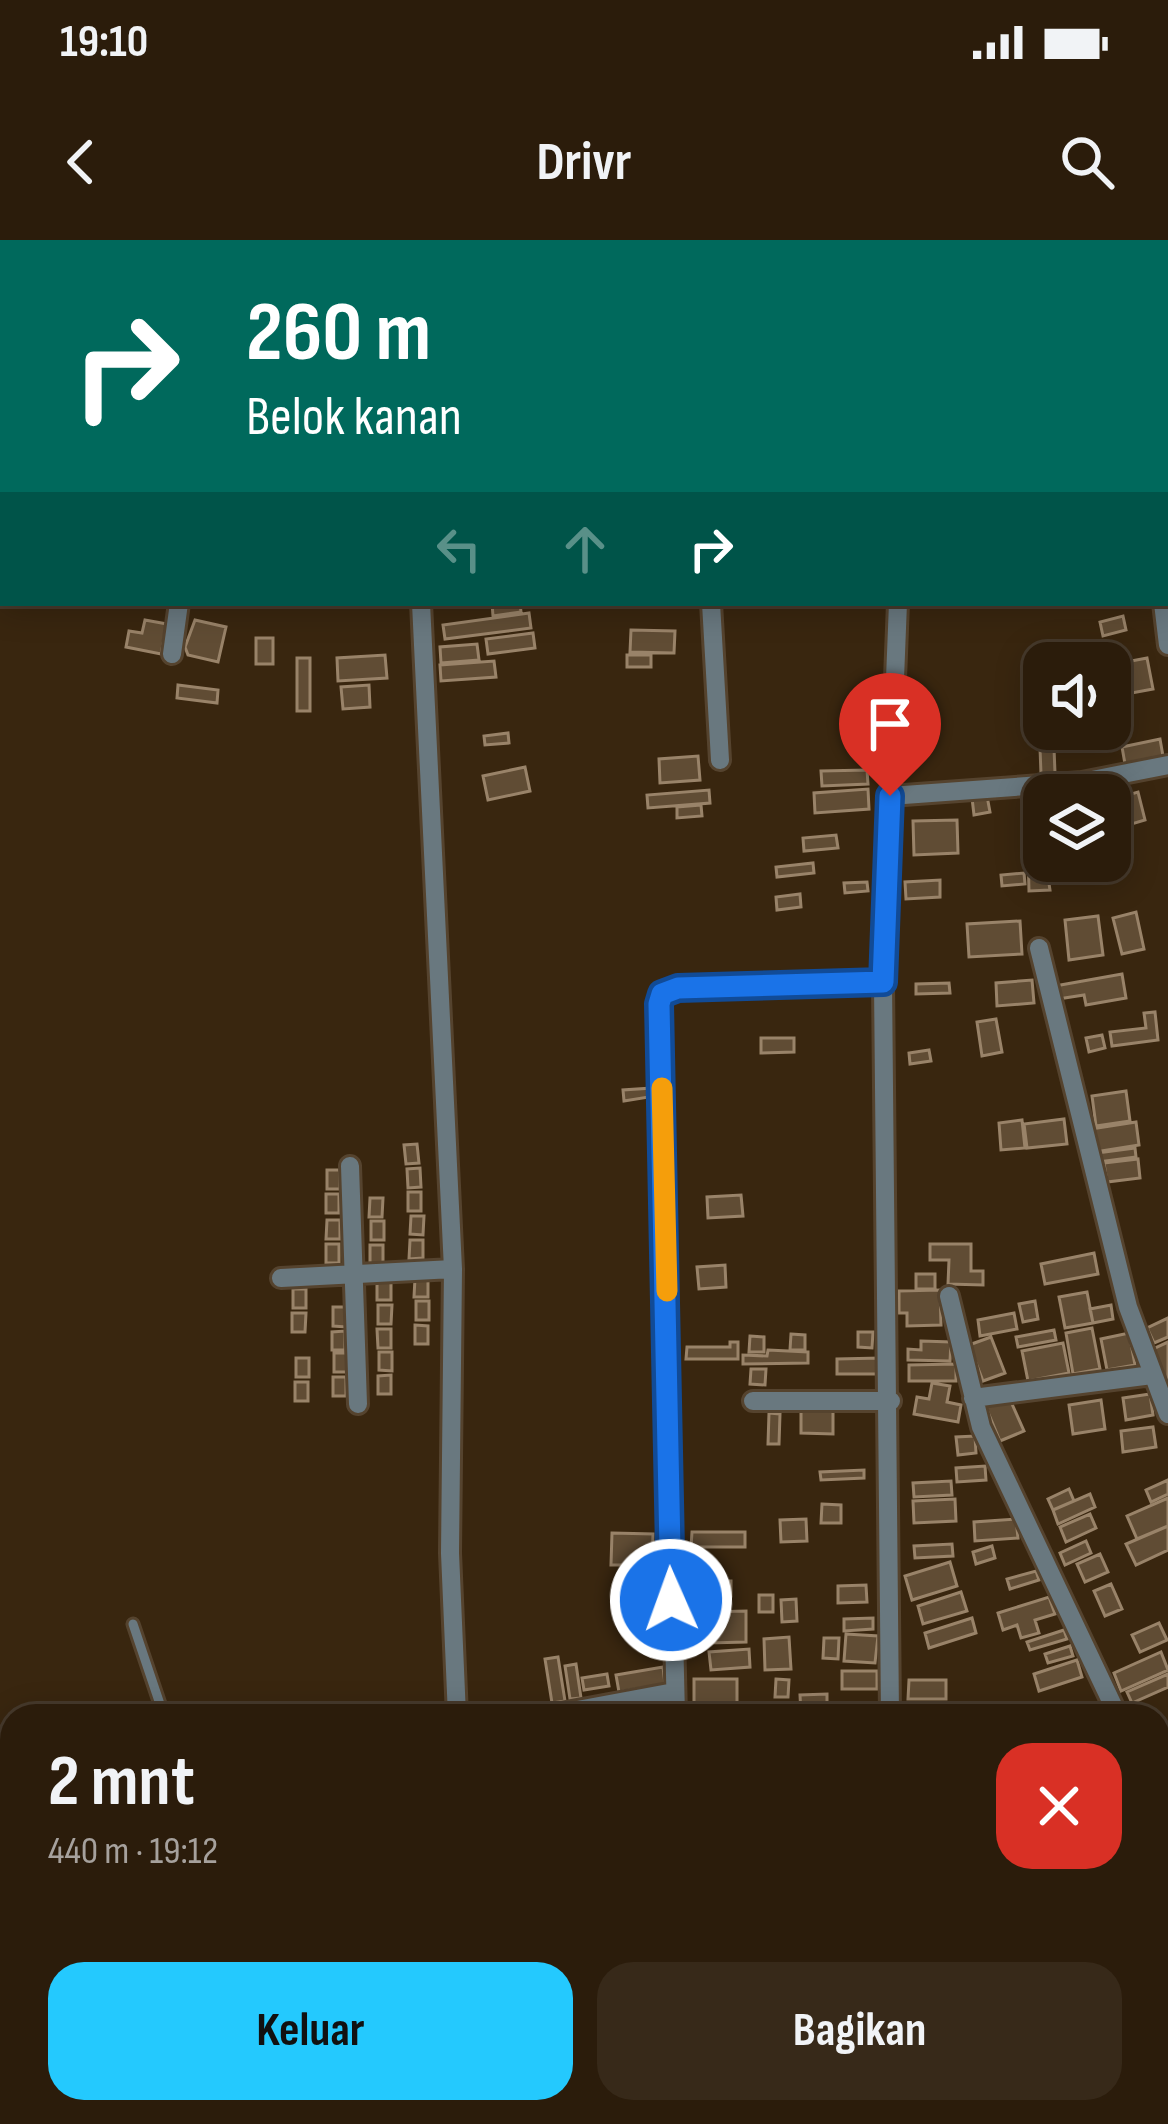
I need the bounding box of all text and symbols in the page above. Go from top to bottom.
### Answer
text: 19:10 [60,15,148,70]
icon: back [48,129,114,195]
icon: search [1054,129,1120,195]
text: Drivr [537,130,631,195]
text: 260 m [246,283,431,384]
icon: right [48,288,204,444]
text: Belok kanan [246,385,462,450]
icon: left [426,516,492,582]
icon: ahead [552,516,618,582]
icon: right [678,516,744,582]
map controls [1023,642,1131,882]
button: sound [1023,642,1131,750]
pin [839,673,941,796]
icon: arrive [857,691,923,757]
button: layers [1023,774,1131,882]
position arrow [608,1537,734,1663]
text: 2 mnt [48,1739,195,1826]
button: close [996,1743,1122,1869]
text: 440 m · 19:12 [48,1828,218,1875]
button: Keluar [48,1962,573,2100]
button: Bagikan [597,1962,1122,2100]

